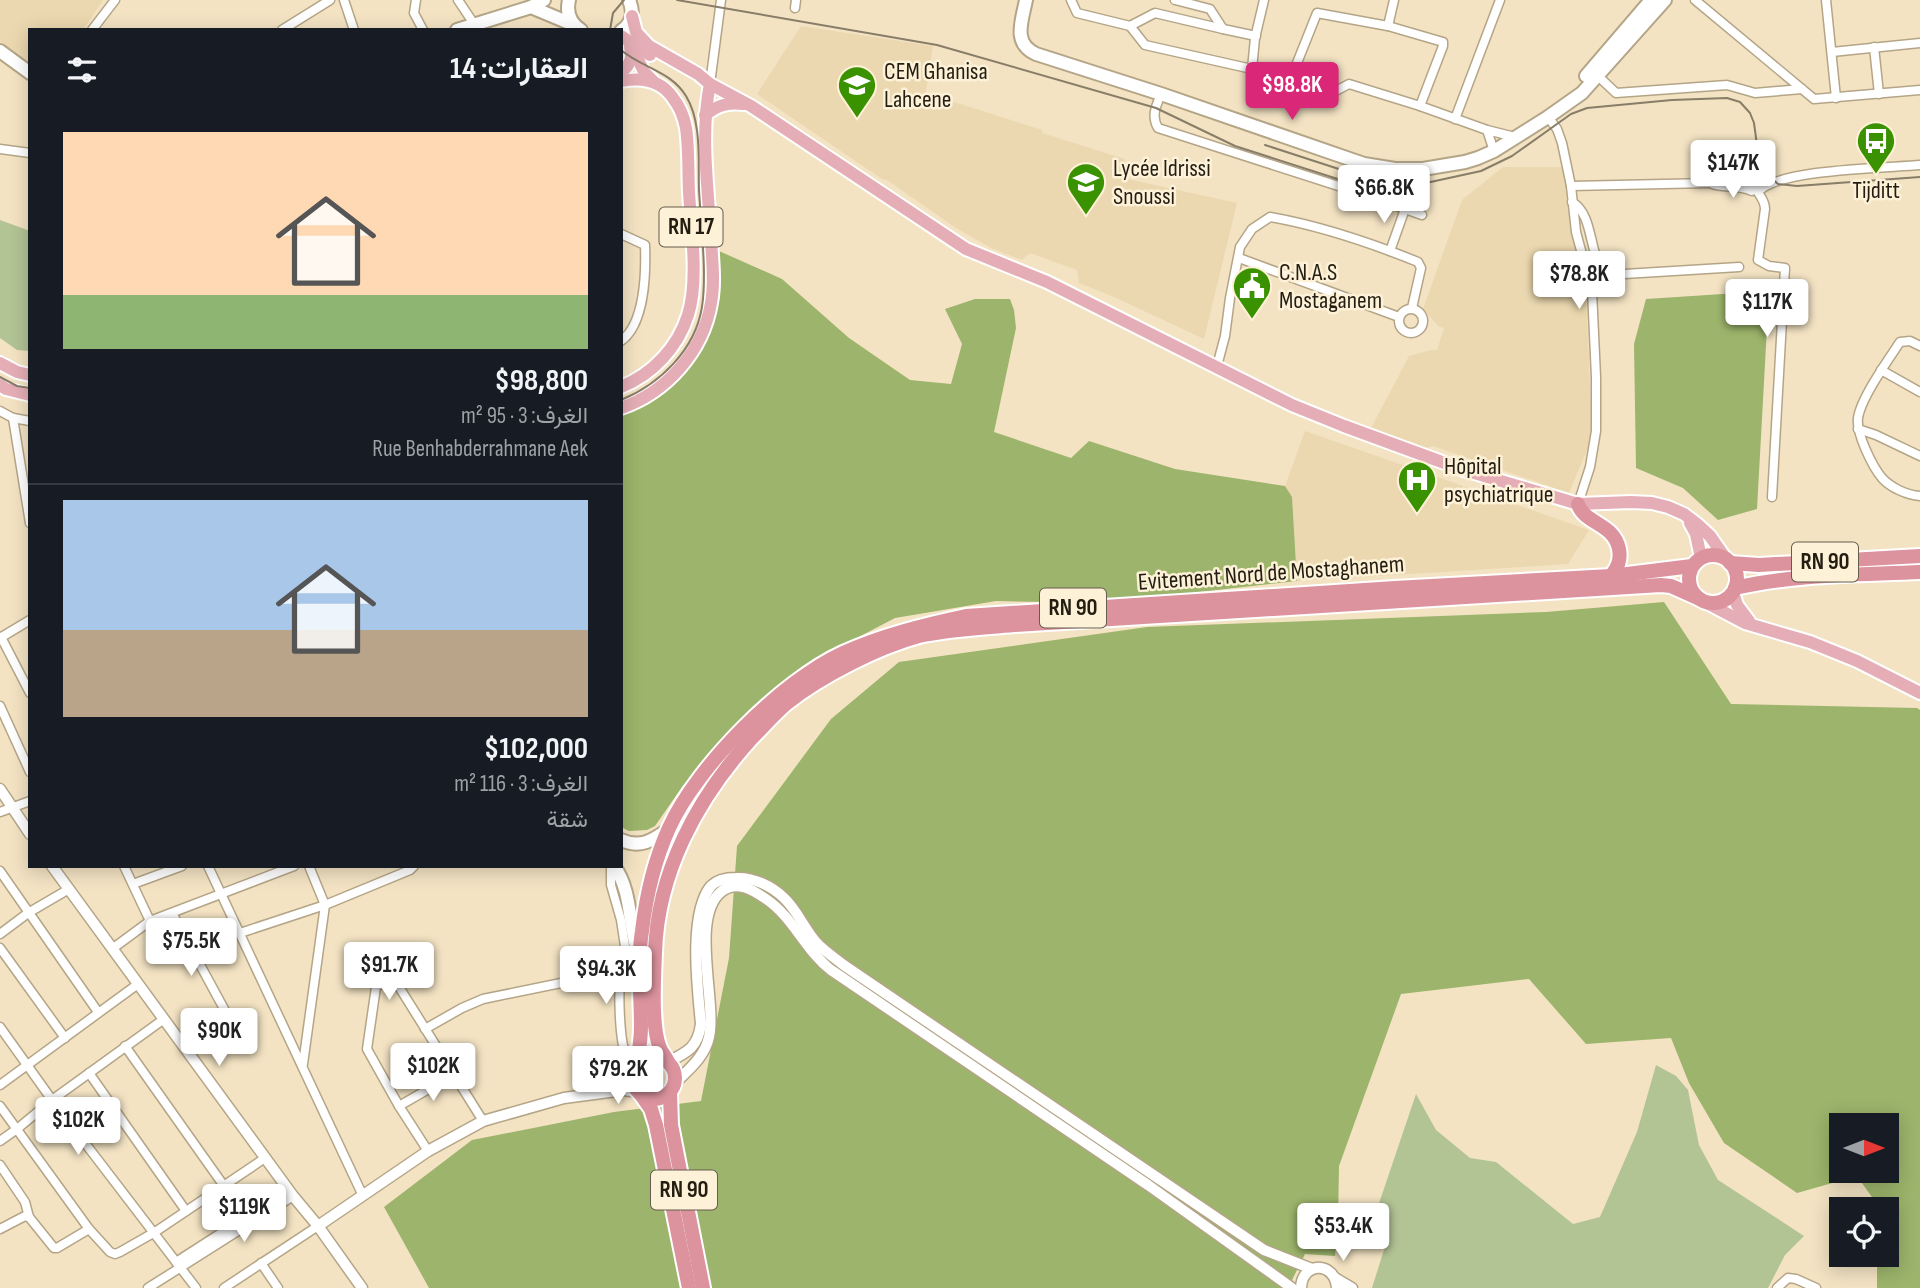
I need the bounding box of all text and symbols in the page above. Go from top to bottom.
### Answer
icon: filters [63,51,101,89]
text: العقارات: 14 [450,51,588,87]
place label: CEM Ghanisa Lahcene [884,57,988,114]
pin: $98.8K [1235,62,1349,122]
school or university icon: CEM Ghanisa Lahcene [836,64,878,119]
text: $98.8K [1262,71,1322,99]
bus stop icon: Tijditt [1855,120,1897,175]
pin: $147K [1684,140,1782,200]
text: $147K [1707,149,1759,177]
place label: Lycée Idrissi Snoussi [1113,154,1211,211]
school or university icon: Lycée Idrissi Snoussi [1065,161,1107,216]
pin: $66.8K [1327,166,1441,225]
text: $66.8K [1354,174,1414,202]
place label: Tijditt [1852,176,1900,205]
icon: home [263,178,389,304]
road number: RN 17 [660,208,722,246]
pin: $78.8K [1522,252,1636,311]
place label: C.N.A.S Mostaganem [1279,258,1382,315]
text: $78.8K [1549,260,1609,288]
public building icon: C.N.A.S Mostaganem [1231,265,1273,320]
pin: $117K [1718,280,1816,339]
text: $117K [1741,288,1793,316]
text: $98,800 [494,363,588,399]
text: الغرف: 3 · 95 m² [461,402,588,430]
text: Rue Benhabderrahmane Aek [372,435,588,463]
place label: Hôpital psychiatrique [1444,452,1553,509]
hospital icon: Hôpital psychiatrique [1396,459,1438,514]
road number: RN 90 [1792,542,1858,582]
icon: home [263,546,389,672]
street label: Evitement Nord de Mostaghanem [1137,549,1405,597]
road number: RN 90 [1040,588,1106,628]
text: $102,000 [484,731,588,767]
text: الغرف: 3 · 116 m² [454,770,588,798]
text: شقة [546,806,588,834]
pin: $75.5K [134,918,248,978]
text: $75.5K [162,927,220,955]
pin: $91.7K [332,942,446,1002]
pin: $94.3K [549,946,663,1006]
text: $91.7K [360,951,418,979]
text: $94.3K [576,955,636,983]
pin: $90K [178,1009,260,1068]
text: $90K [197,1017,241,1045]
pin: $102K [384,1044,482,1103]
pin: $79.2K [561,1046,675,1106]
text: $102K [406,1052,460,1080]
text: $79.2K [588,1055,648,1083]
pin: $102K [29,1098,127,1157]
text: $102K [51,1106,105,1134]
north arrow [1829,1113,1899,1183]
map controls [1829,1113,1899,1267]
road number: RN 90 [651,1170,717,1210]
pin: $119K [195,1184,293,1244]
text: $119K [218,1193,270,1221]
button: locate [1829,1197,1899,1267]
pin: $53.4K [1286,1204,1400,1263]
text: $53.4K [1313,1212,1373,1240]

